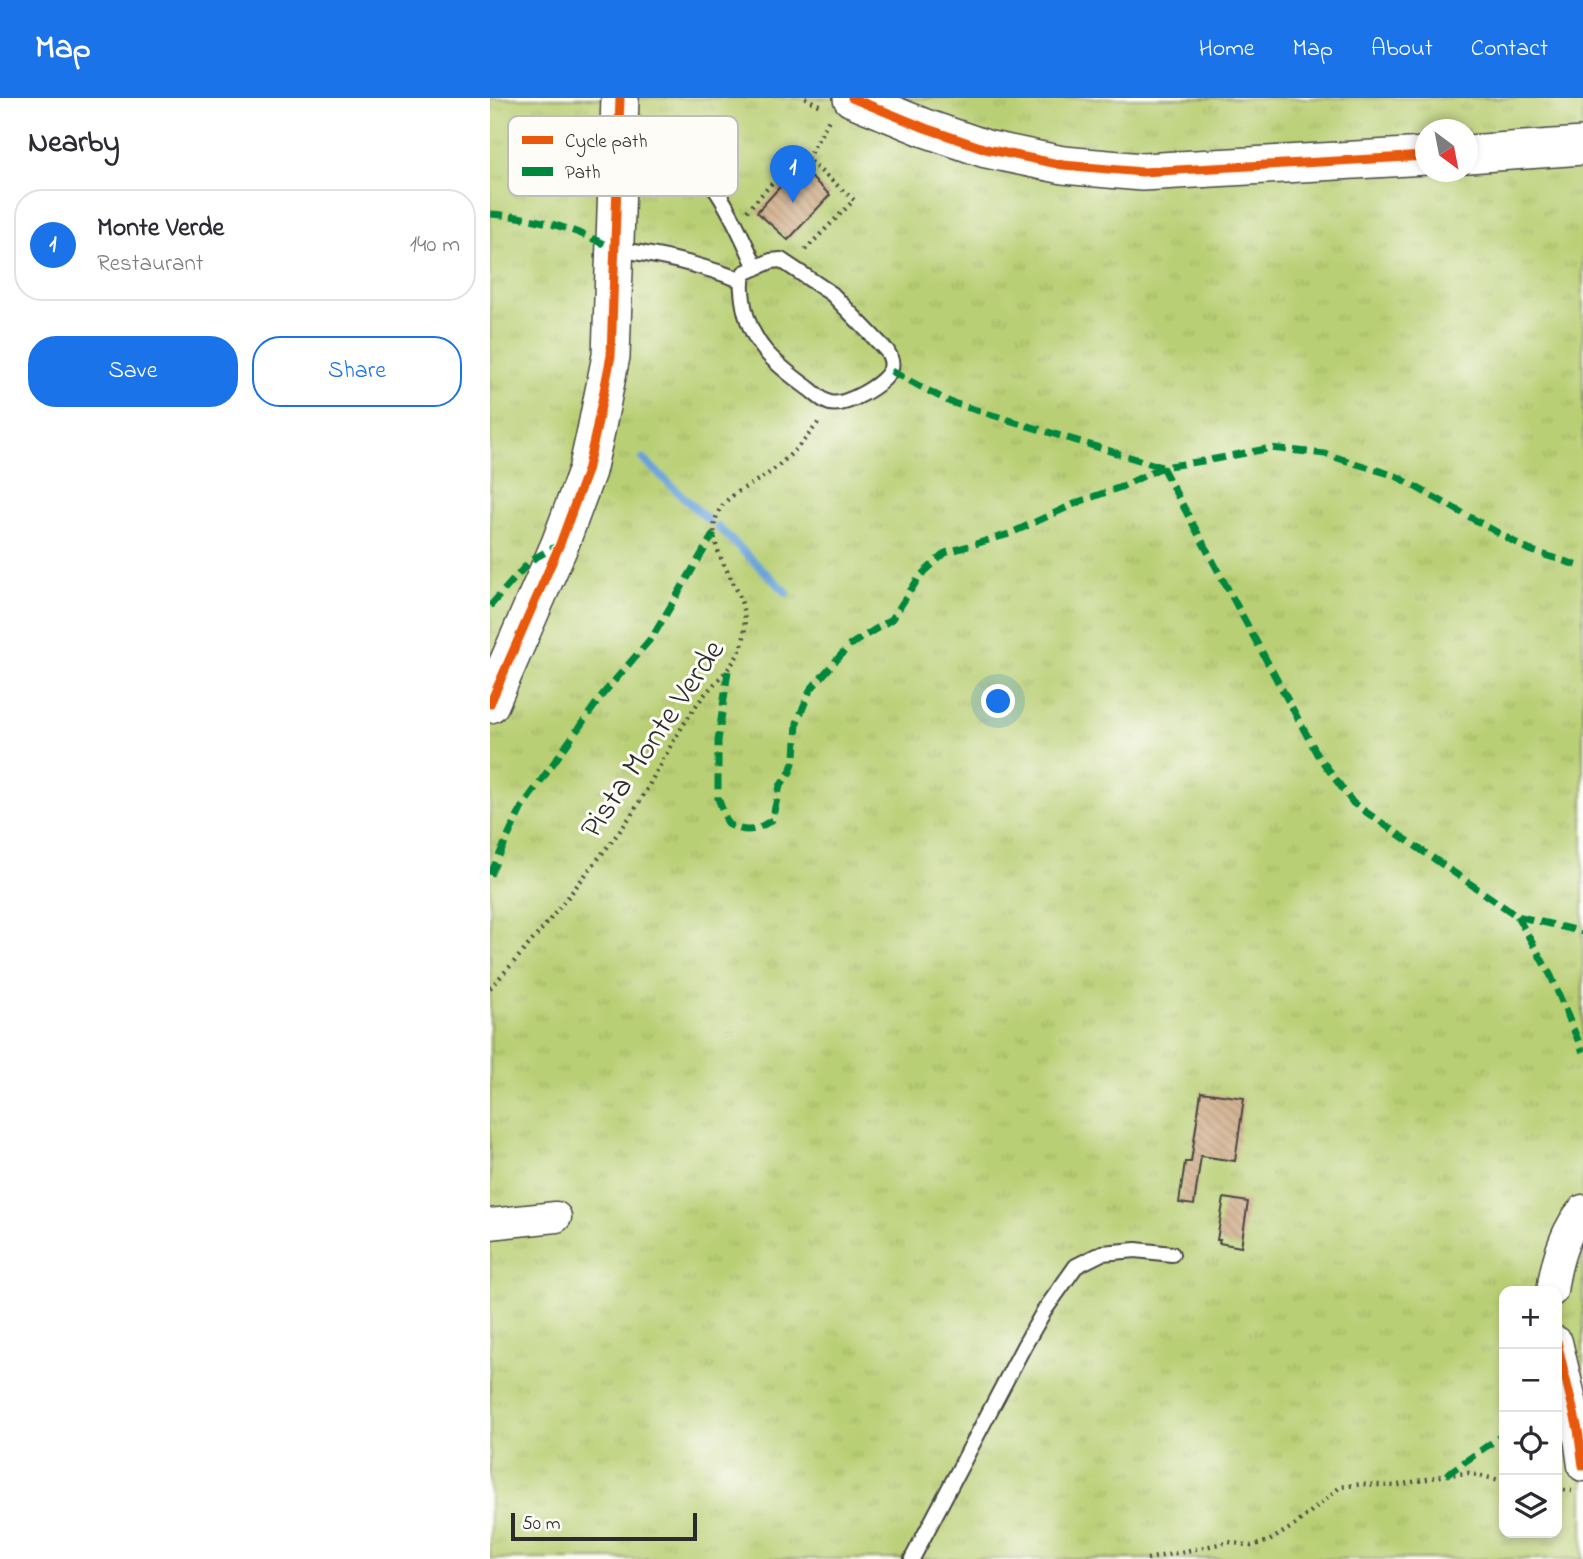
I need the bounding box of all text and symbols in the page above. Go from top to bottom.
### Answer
text: Map [35,25,91,73]
text: Home [1199,32,1255,67]
text: Map [1293,32,1333,67]
text: About [1371,32,1433,67]
text: Contact [1471,32,1548,67]
legend [508,116,738,196]
north arrow [1415,119,1478,182]
text: Nearby [28,122,120,166]
text: Cycle path [565,129,647,157]
pin: 1 [770,145,816,203]
text: Path [565,160,601,187]
text: Monte Verde [97,210,224,248]
text: 1 [49,229,57,262]
text: 140 m [410,229,460,262]
text: Restaurant [97,248,204,281]
button: Save [28,336,238,407]
button: Share [252,336,462,407]
street label: Pista Monte Verde [570,630,738,849]
your location [981,684,1015,718]
map controls [1499,1286,1562,1538]
button: + [1499,1286,1562,1349]
button: − [1499,1349,1562,1412]
button: locate [1499,1412,1562,1475]
button: layers [1499,1475,1562,1538]
scale bar [511,1510,696,1542]
text: 50 m [522,1511,561,1538]

